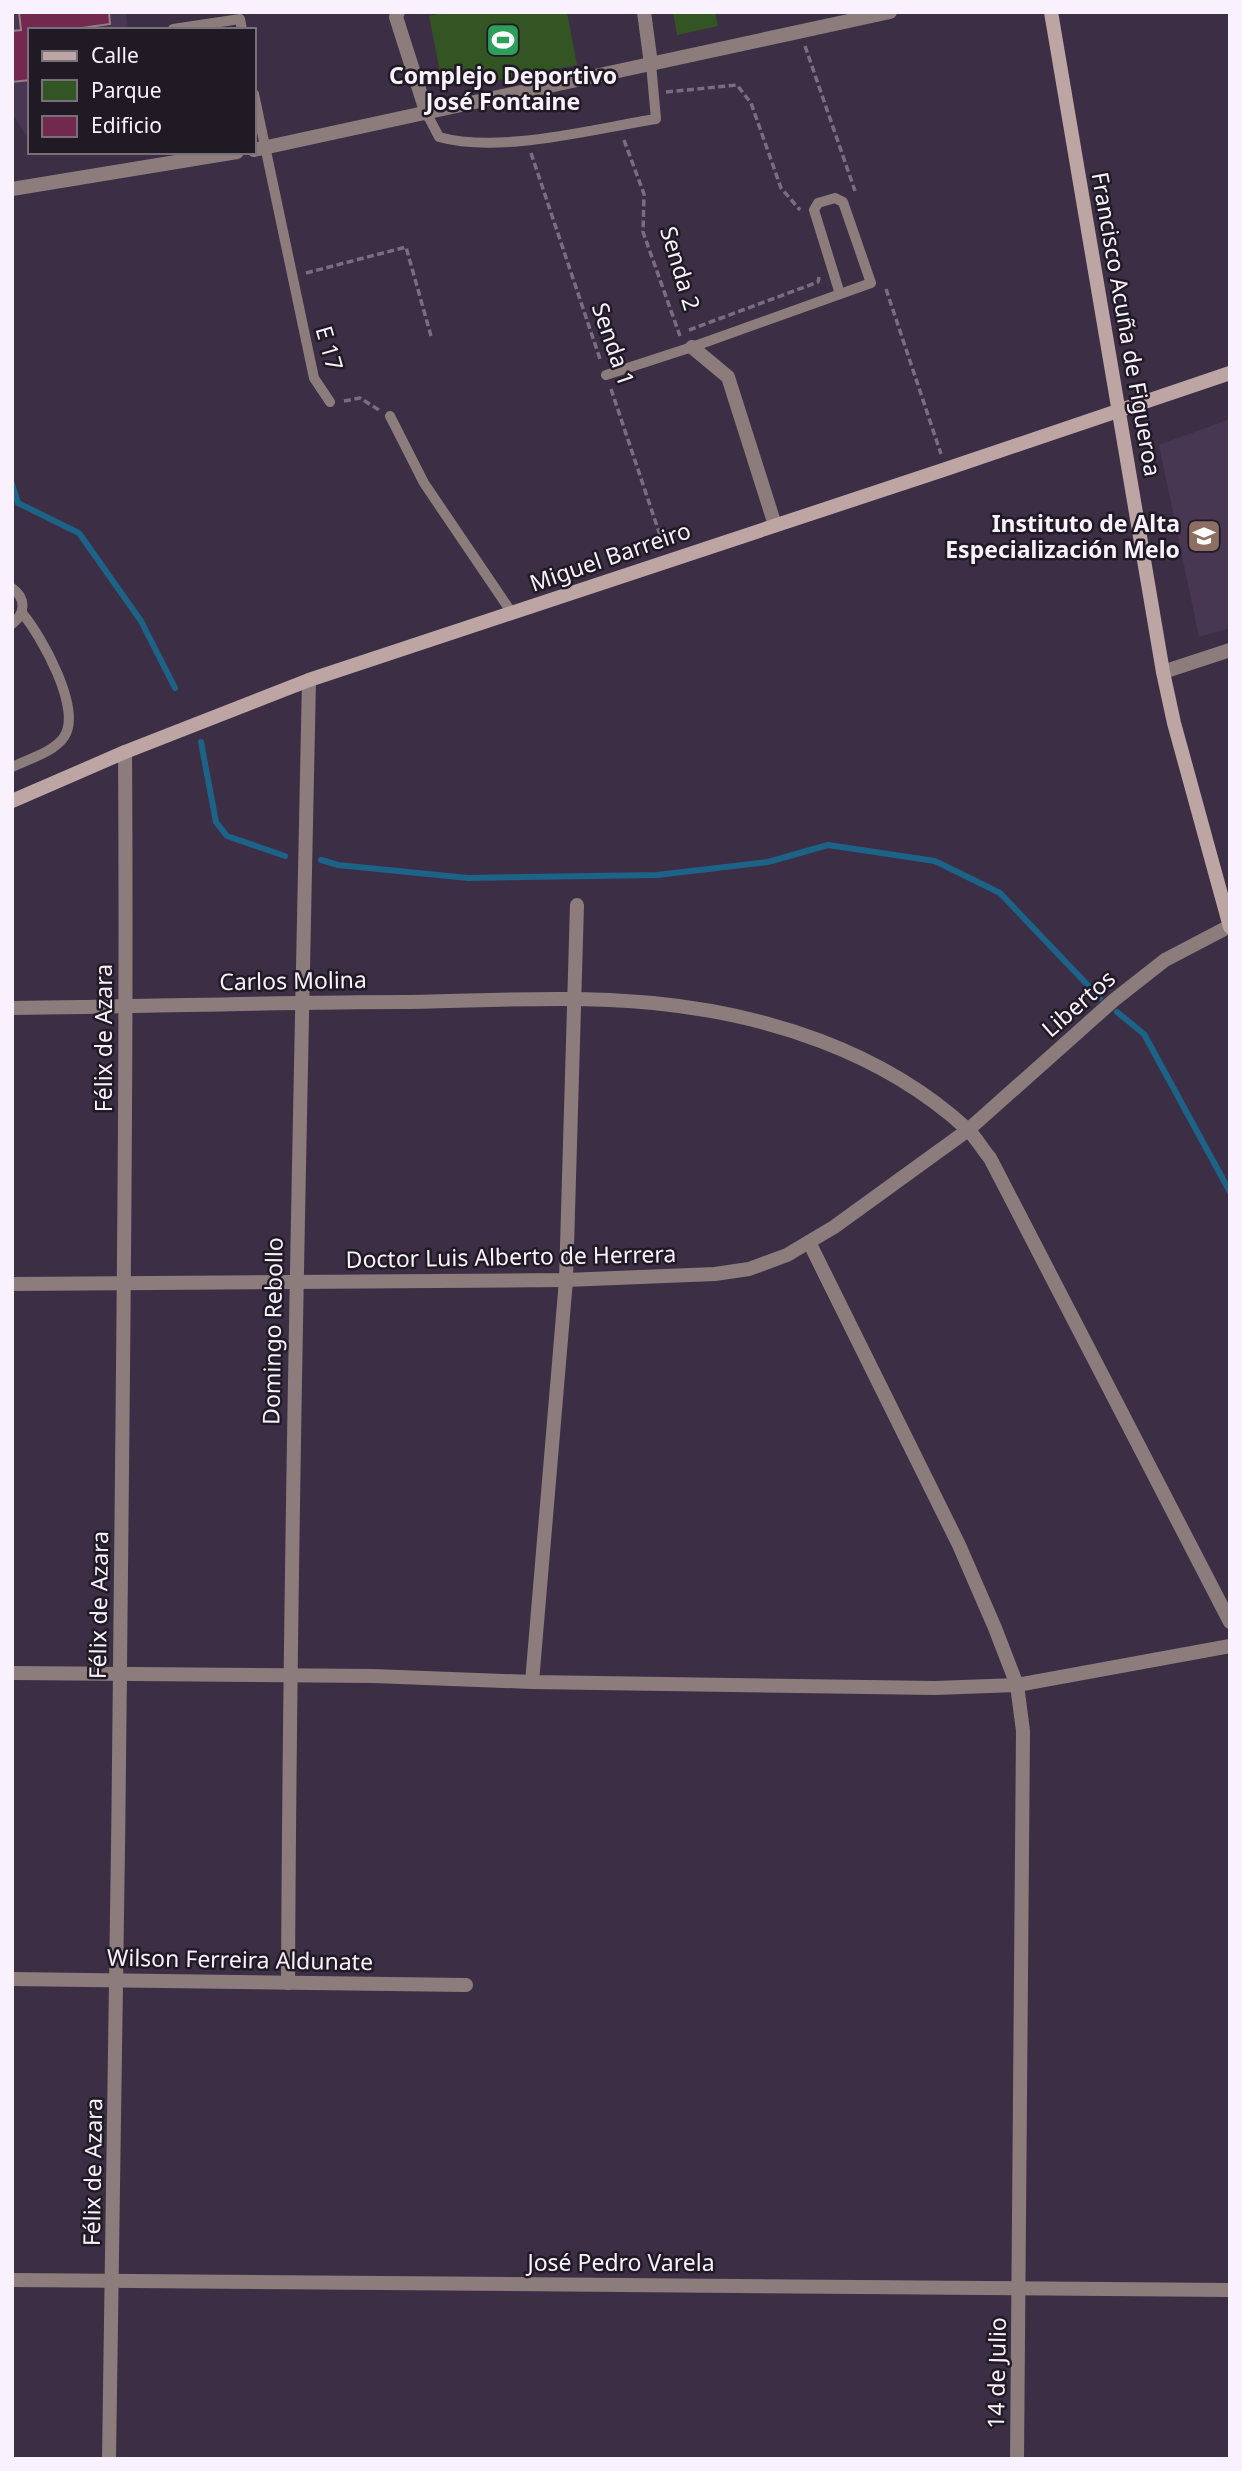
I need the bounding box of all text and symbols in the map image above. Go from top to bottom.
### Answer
sports icon: Complejo Deportivo José Fontaine [484,21,522,59]
legend [28,28,256,154]
text: Calle [91,41,139,69]
place label: Complejo Deportivo José Fontaine [389,59,617,117]
text: Parque [91,76,161,104]
text: Edificio [91,111,162,139]
street label: Francisco Acuña de Figueroa [1084,169,1170,479]
street label: Senda 2 [653,222,709,314]
street label: Senda 1 [585,298,643,390]
street label: E 17 [308,322,352,374]
place label: Instituto de Alta Especialización Melo [945,507,1180,565]
street label: Miguel Barreiro [525,513,695,599]
school or university icon: Instituto de Alta Especialización Melo [1185,517,1223,555]
street label: Libertos [1034,962,1122,1044]
street label: Carlos Molina [219,963,367,997]
street label: Félix de Azara [87,964,119,1112]
street label: Domingo Rebollo [254,1237,290,1425]
street label: Doctor Luis Alberto de Herrera [345,1237,677,1275]
street label: Félix de Azara [81,1531,115,1679]
street label: Wilson Ferreira Aldunate [107,1941,373,1977]
street label: Félix de Azara [75,2098,109,2246]
street label: José Pedro Varela [525,2246,715,2278]
street label: 14 de Julio [979,2317,1013,2429]

